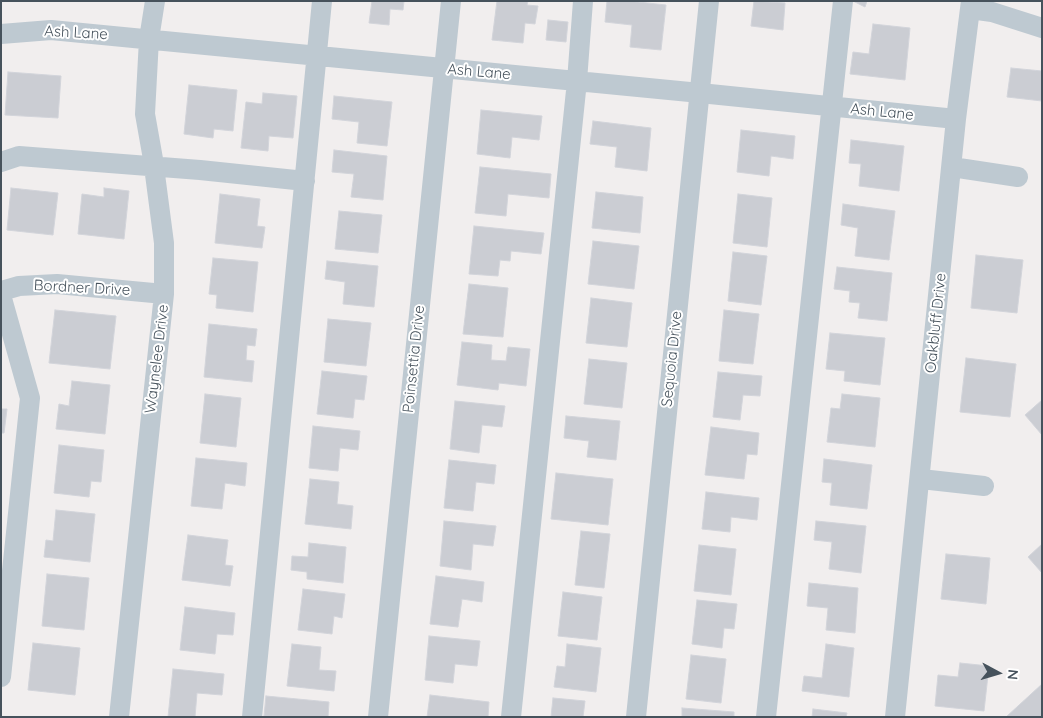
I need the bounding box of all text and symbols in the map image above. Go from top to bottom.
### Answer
street label: Ash Lane [44,22,108,44]
street label: Ash Lane [447,60,511,84]
street label: Ash Lane [849,100,915,124]
street label: Oakbluff Drive [922,272,950,374]
street label: Bordner Drive [33,276,131,300]
street label: Waynelee Drive [141,304,173,414]
street label: Poinsettia Drive [399,304,429,414]
street label: Sequoia Drive [658,310,686,408]
north arrow [973,648,1023,698]
text: N [1003,668,1022,681]

